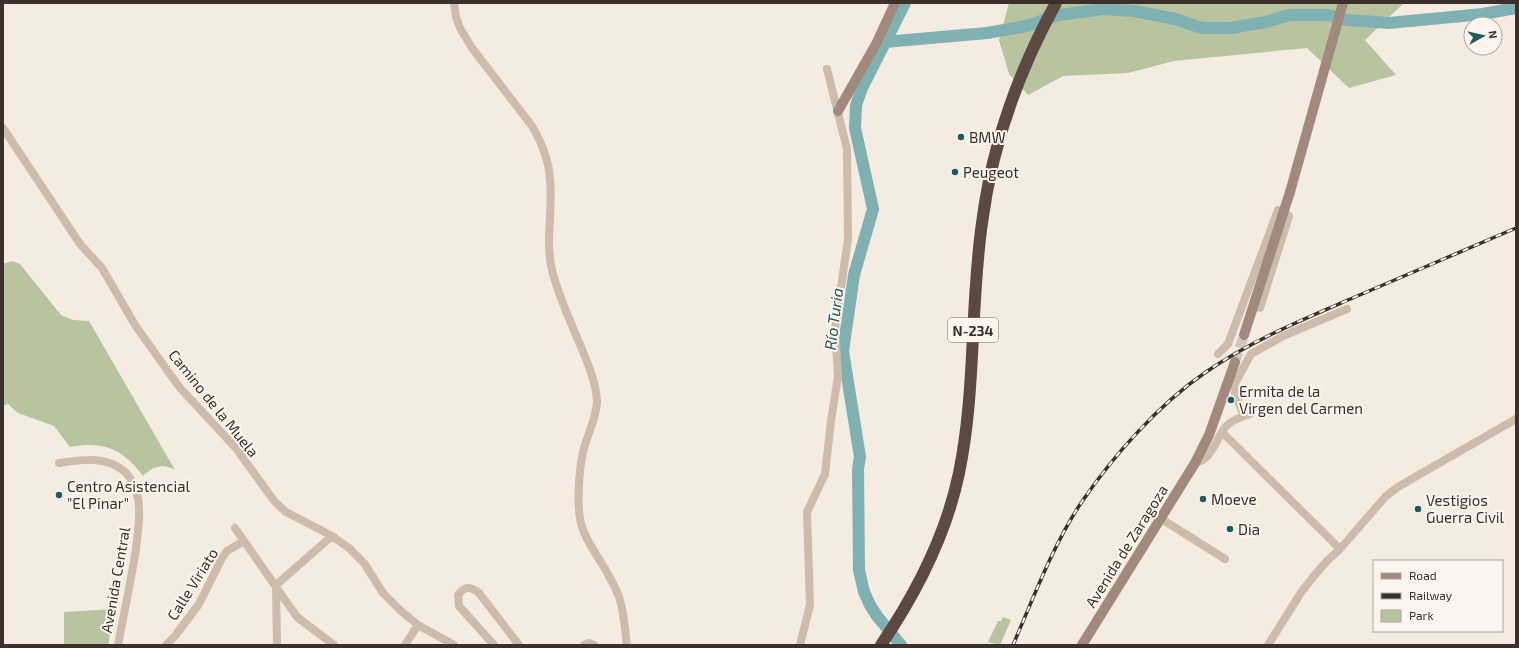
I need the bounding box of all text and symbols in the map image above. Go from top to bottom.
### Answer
north arrow [1463,16,1503,56]
text: N [1486,30,1500,39]
place label: BMW [969,128,1006,146]
marker: BMW [956,132,966,142]
place label: Peugeot [963,163,1019,181]
marker: Peugeot [950,167,960,177]
water label: Río Turia [820,287,846,351]
road number: N-234 [948,318,998,342]
street label: Camino de la Muela [165,346,263,460]
place label: Ermita de la Virgen del Carmen [1239,382,1363,417]
marker: Ermita de la Virgen del Carmen [1226,395,1236,405]
place label: Centro Asistencial "El Pinar" [67,477,190,512]
street label: Avenida de Zaragoza [1081,481,1171,611]
marker: Centro Asistencial "El Pinar" [54,490,64,500]
place label: Moeve [1211,490,1257,508]
place label: Vestigios Guerra Civil [1426,491,1505,526]
marker: Moeve [1198,494,1208,504]
marker: Vestigios Guerra Civil [1413,504,1423,514]
place label: Dia [1238,520,1260,538]
marker: Dia [1225,524,1235,534]
street label: Avenida Central [97,525,133,634]
street label: Calle Viriato [163,545,221,623]
legend [1373,560,1503,632]
text: Road [1409,568,1437,582]
text: Railway [1409,588,1453,602]
text: Park [1409,608,1434,622]

